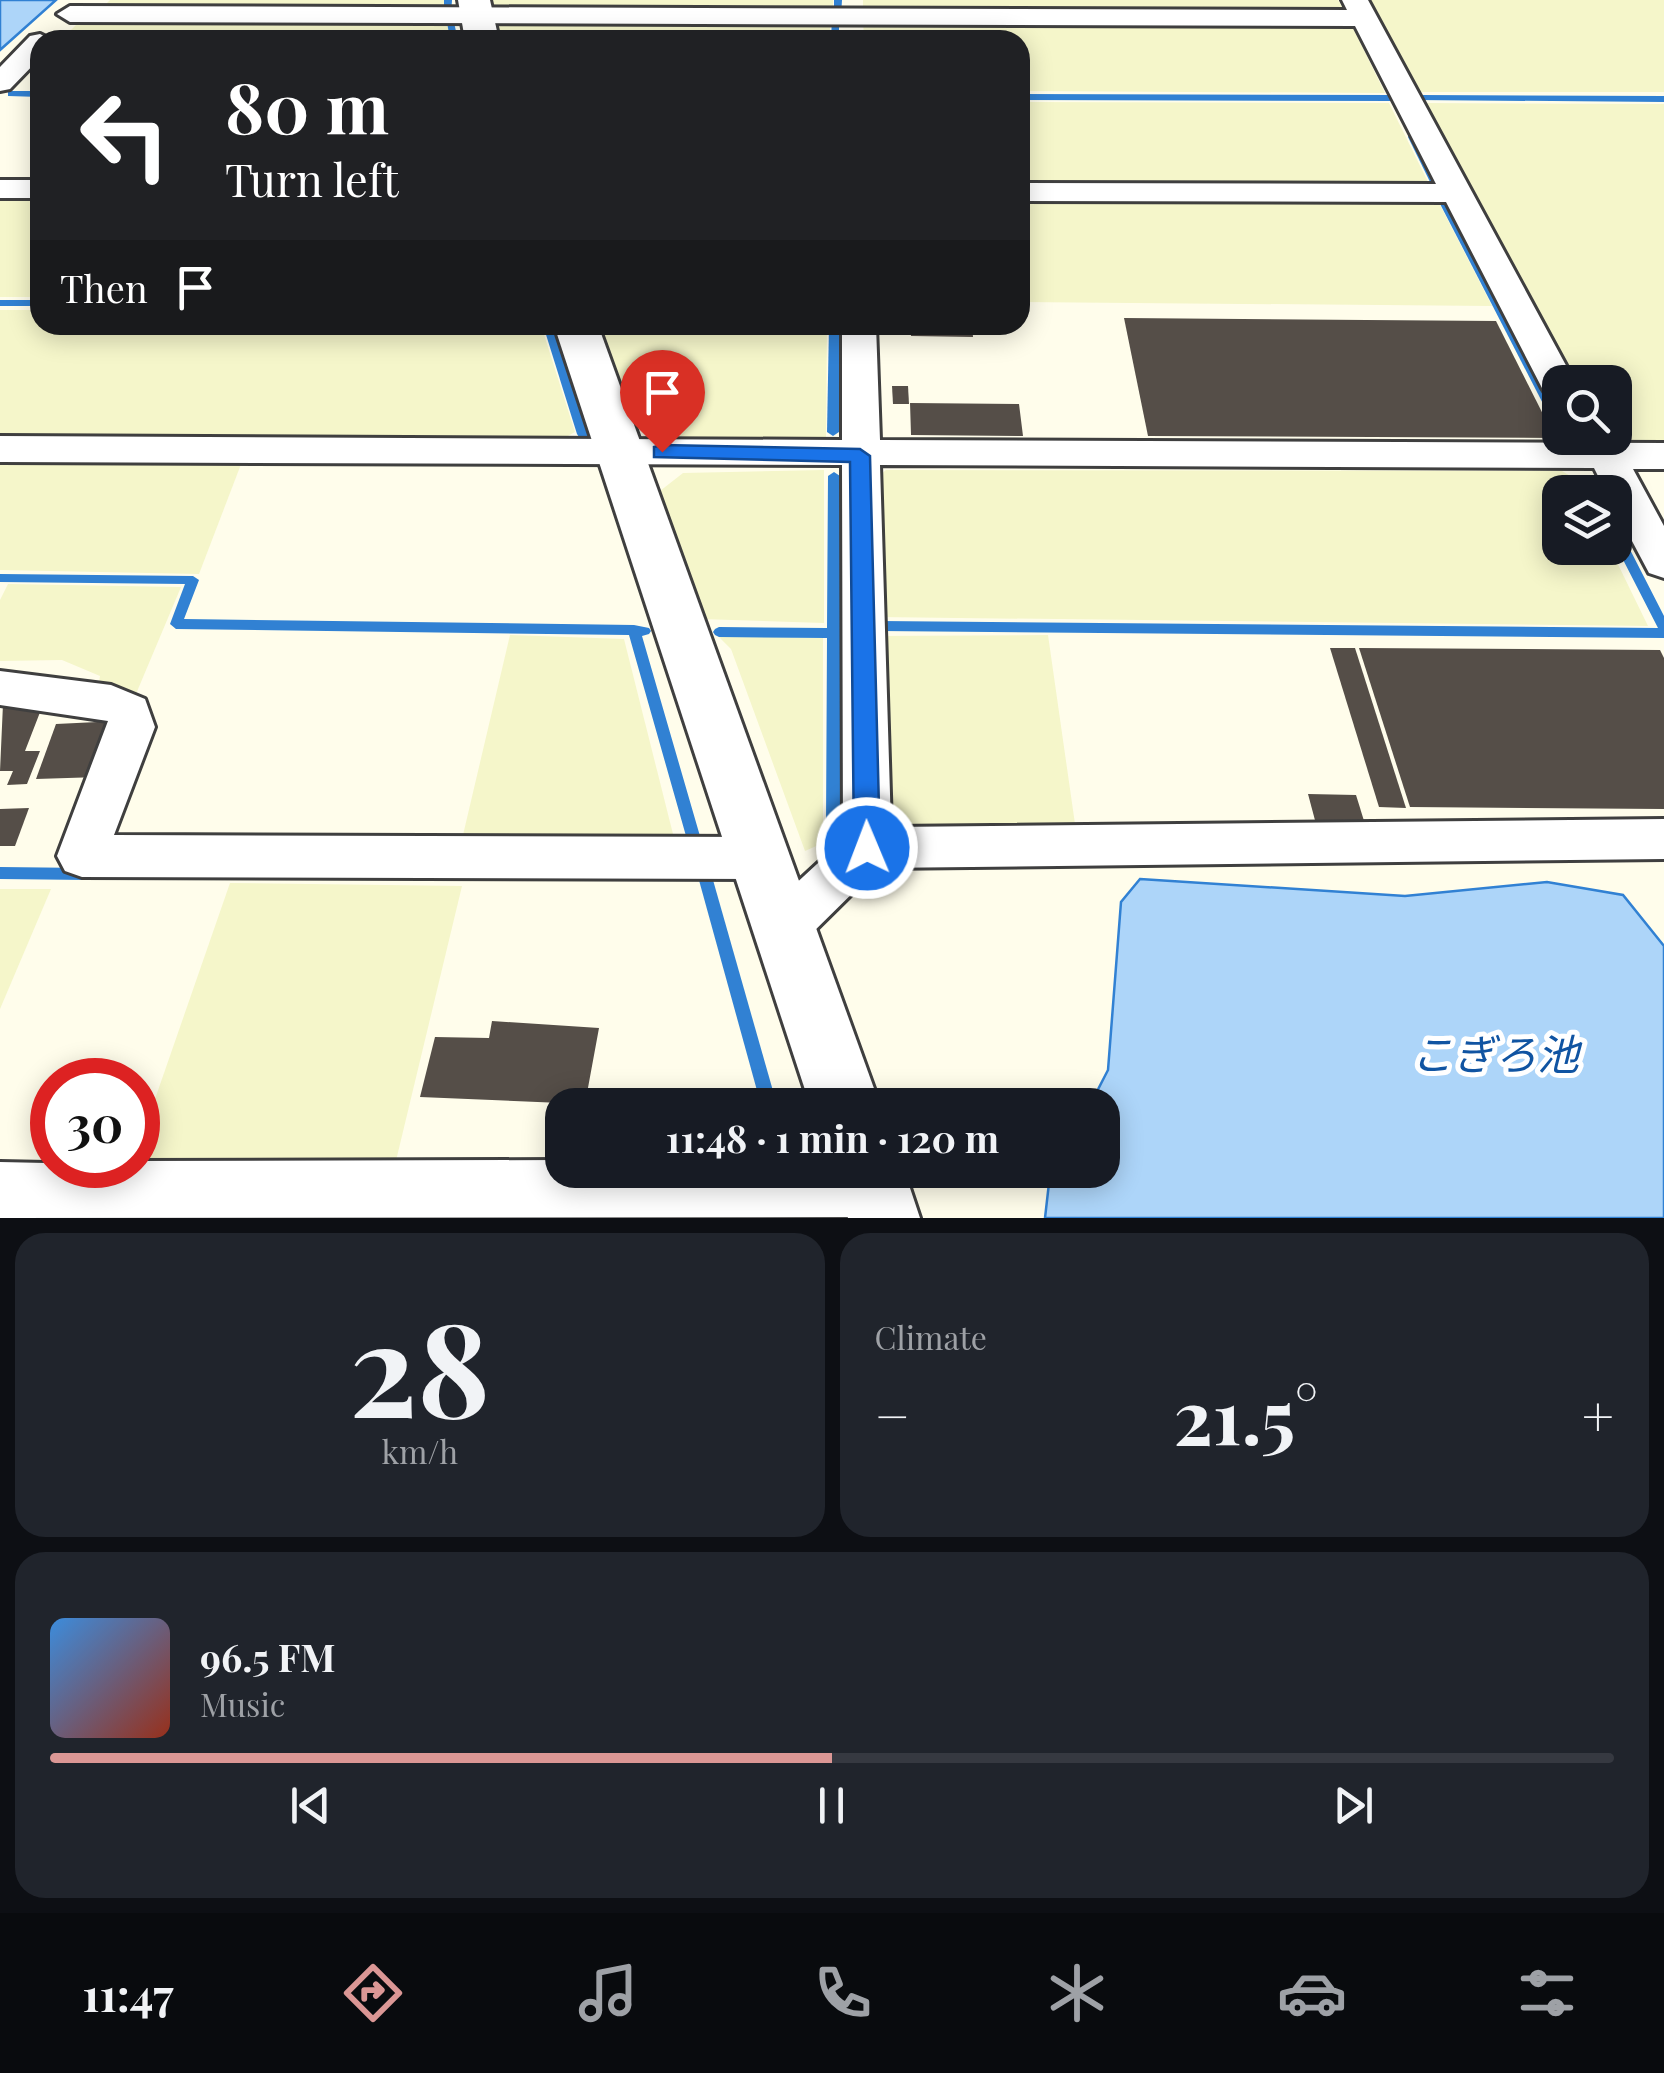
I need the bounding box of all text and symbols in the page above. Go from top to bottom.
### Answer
text: 80 m [225,58,389,152]
icon: left [60,70,190,200]
text: Turn left [225,148,399,208]
icon: arrive [168,260,223,315]
text: Then [60,262,148,313]
pin [620,350,705,453]
icon: arrive [635,365,690,420]
map controls [1542,365,1632,565]
button: search [1542,365,1632,455]
button: layers [1542,475,1632,565]
position arrow [815,796,919,900]
water label: こぎろ池 [1411,1025,1583,1081]
speed limit sign: 30 [30,1058,160,1188]
text: 11:48 · 1 min · 120 m [666,1112,999,1163]
text: 28 [349,1277,490,1451]
text: Climate [875,1315,987,1358]
text: 21.5° [1174,1364,1318,1464]
text: − [875,1377,910,1451]
text: + [1582,1377,1614,1451]
text: km/h [381,1429,458,1472]
text: 96.5 FM [200,1631,336,1682]
text: Music [200,1682,285,1725]
icon: previous [283,1778,338,1833]
icon: pause [804,1778,859,1833]
icon: next [1326,1778,1381,1833]
icon: directions [338,1958,408,2028]
icon: music [573,1958,643,2028]
icon: phone [808,1958,878,2028]
icon: climate [1042,1958,1112,2028]
icon: car [1277,1958,1347,2028]
icon: filters [1512,1958,1582,2028]
text: 11:47 [82,1963,174,2023]

